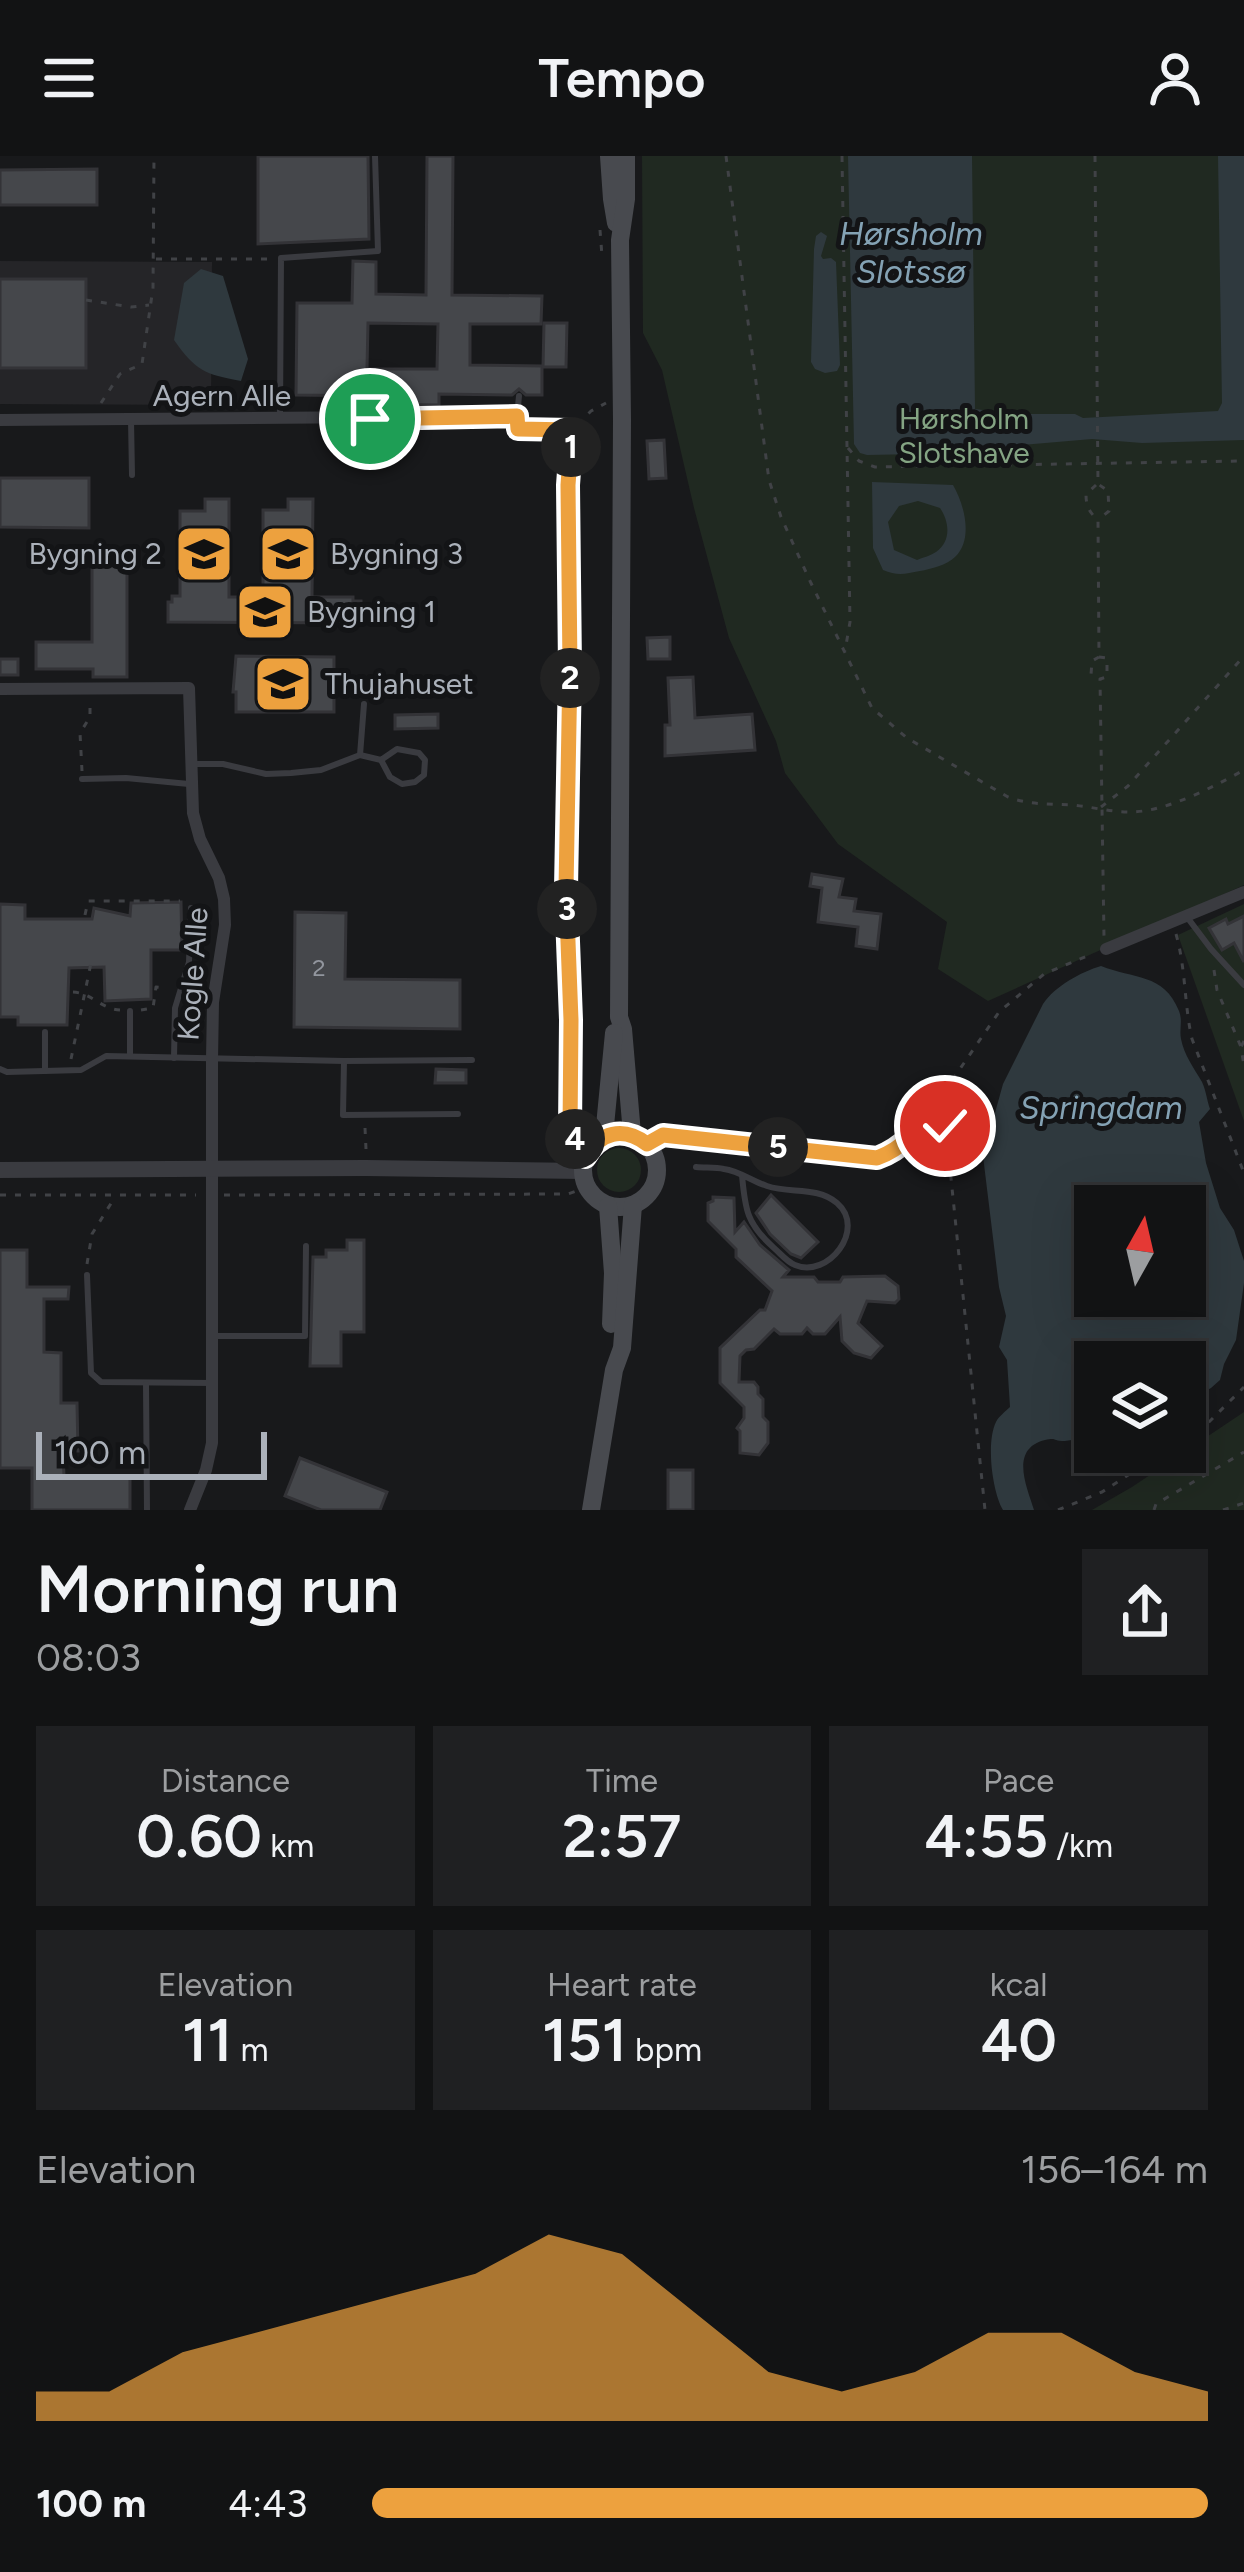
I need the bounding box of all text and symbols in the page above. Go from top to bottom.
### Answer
icon: menu [36,45,102,111]
icon: person [1142,45,1208,111]
text: Tempo [538,46,706,111]
water label: Hørsholm Slotssø [839,214,983,291]
pin [319,368,421,470]
street label: Agern Alle [153,377,291,414]
icon: arrive [337,386,403,452]
park label: Hørsholm Slotshave [898,400,1030,471]
pin: 1 [541,417,601,477]
text: 1 [564,427,578,466]
school or university icon: Bygning 2 [173,523,235,585]
school or university icon: Bygning 3 [257,523,319,585]
place label: Bygning 2 [28,535,162,572]
place label: Bygning 3 [330,535,463,572]
school or university icon: Bygning 1 [234,581,296,643]
place label: Bygning 1 [307,593,436,630]
pin: 2 [540,648,600,708]
school or university icon: Thujahuset [252,653,314,715]
text: 2 [560,658,580,697]
place label: Thujahuset [325,665,474,702]
pin: 3 [537,879,597,939]
text: 3 [558,889,576,928]
street label: Kogle Alle [169,906,216,1042]
house number: 2 [312,953,326,982]
pin [894,1075,996,1177]
water label: Springdam [1019,1088,1183,1127]
icon: check [912,1093,978,1159]
pin: 4 [545,1109,605,1169]
pin: 5 [748,1117,808,1177]
text: 4 [565,1119,585,1158]
text: 5 [768,1127,788,1166]
north arrow [1074,1185,1206,1317]
map controls [1074,1185,1206,1473]
button: layers [1074,1341,1206,1473]
scale bar [36,1426,267,1479]
text: 100 m [54,1433,146,1472]
text: Morning run [36,1549,399,1629]
button: share [1082,1549,1208,1675]
text: 08:03 [36,1634,141,1681]
text: Distance [161,1761,290,1800]
text: Time [586,1761,658,1800]
text: Pace [983,1761,1054,1800]
text: 0.60 [136,1800,262,1872]
text: 2:57 [563,1800,681,1872]
text: 4:55 [924,1800,1048,1872]
text: km [262,1826,314,1865]
text: /km [1048,1826,1113,1865]
text: Elevation [157,1965,293,2004]
text: Heart rate [547,1965,697,2004]
text: kcal [990,1965,1047,2004]
text: 11 [182,2004,232,2076]
text: 151 [542,2004,627,2076]
text: 40 [980,2004,1057,2076]
text: m [232,2030,269,2069]
text: bpm [627,2030,702,2069]
text: Elevation [36,2146,196,2193]
text: 156–164 m [1021,2146,1208,2193]
text: 100 m [36,2480,146,2527]
text: 4:43 [228,2480,308,2527]

